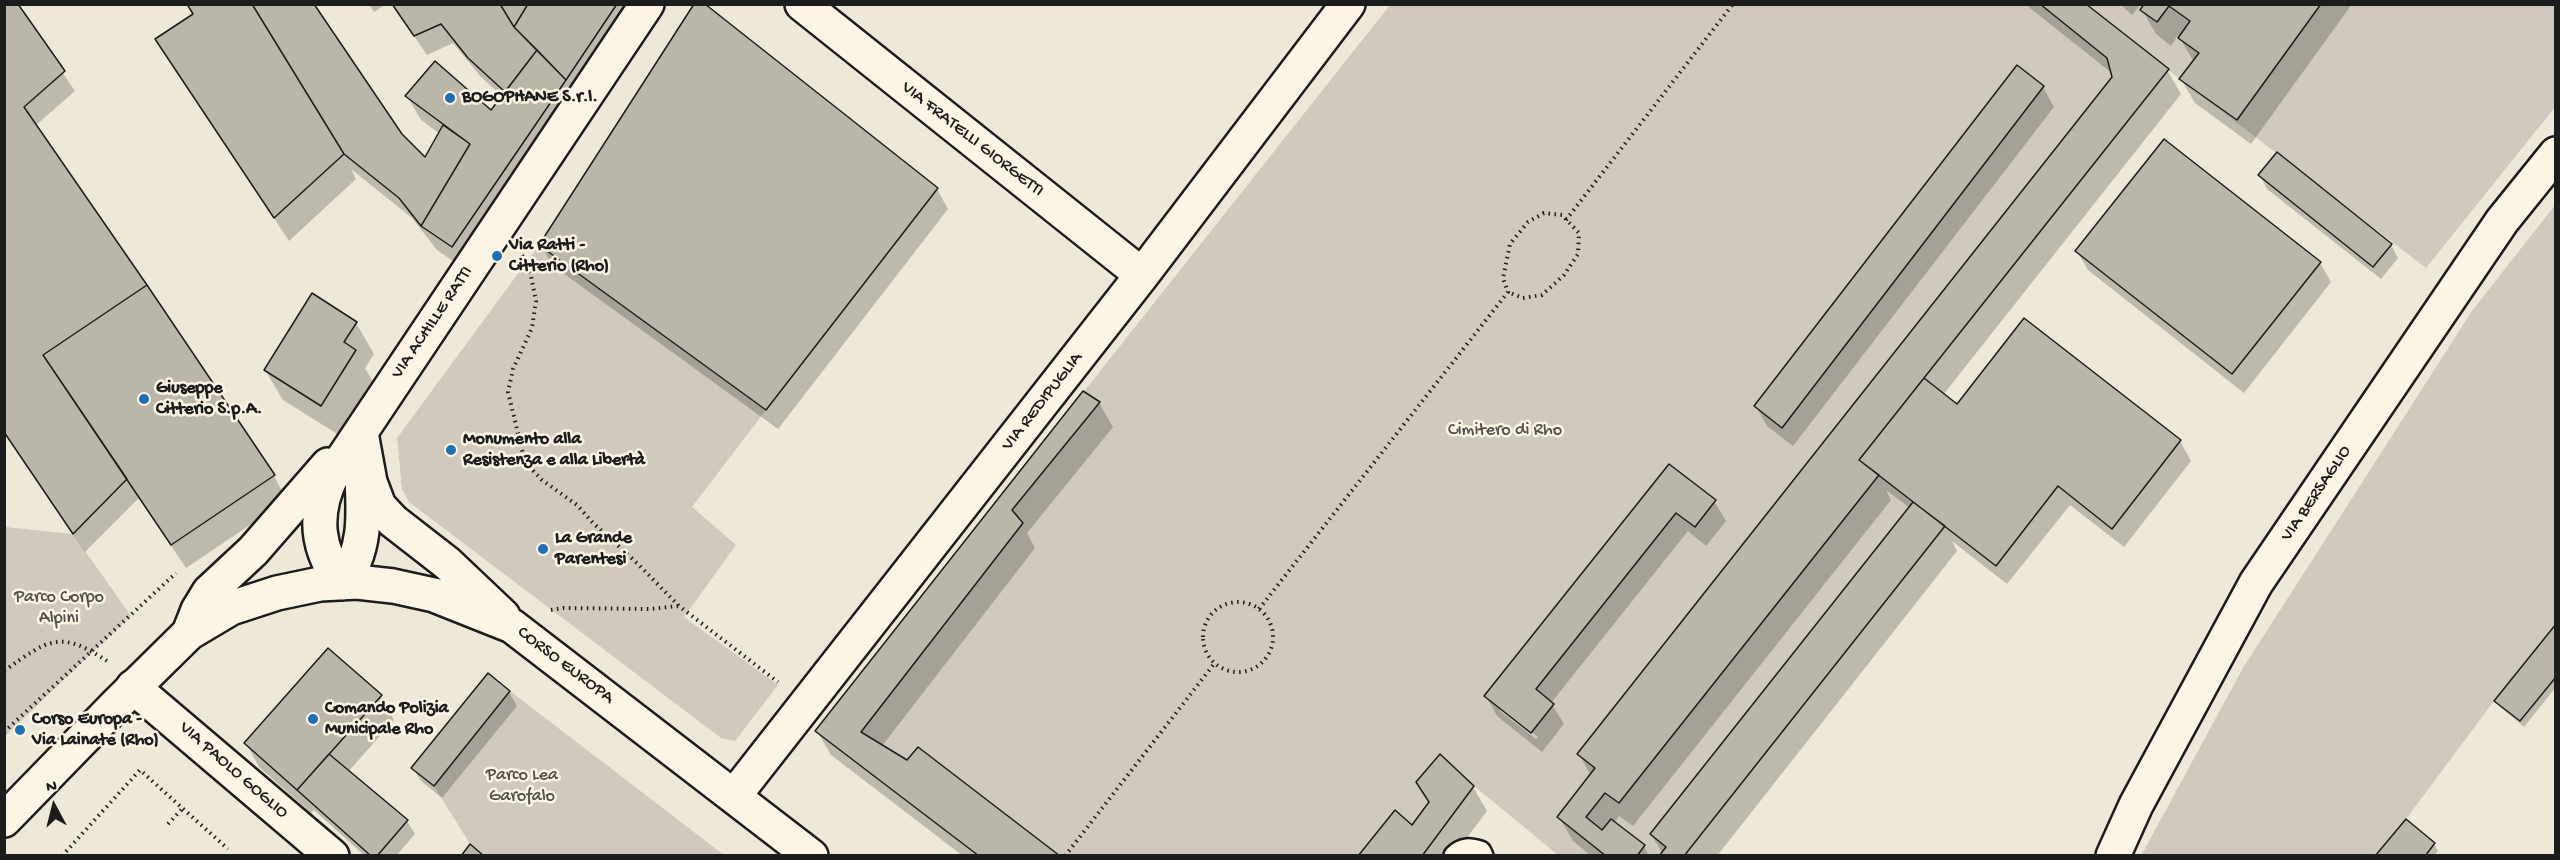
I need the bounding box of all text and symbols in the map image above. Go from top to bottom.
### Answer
street label: VIA FRATELLI GIORGETTI [896,78,1048,202]
place label: BOGOPHANE S.r.l. [462,87,598,109]
marker: BOGOPHANE S.r.l. [443,91,457,105]
place label: Via Ratti - Citterio (Rho) [509,235,609,278]
marker: Via Ratti - Citterio (Rho) [490,249,504,263]
street label: VIA ACHILLE RATTI [387,263,479,383]
street label: VIA REDIPUGLIA [998,348,1088,456]
place label: Giuseppe Citterio S.p.A. [156,378,262,420]
marker: Giuseppe Citterio S.p.A. [137,392,151,406]
park label: Cimitero di Rho [1448,420,1562,442]
place label: Monumento alla Resistenza e alla Libertà [463,429,645,472]
street label: VIA BERSAGLIO [2277,442,2357,546]
marker: Monumento alla Resistenza e alla Libertà [444,443,458,457]
place label: La Grande Parentesi [555,528,632,570]
marker: La Grande Parentesi [536,542,550,556]
park label: Parco Corpo Alpini [14,587,104,630]
street label: CORSO EUROPA [512,623,618,709]
place label: Comando Polizia Municipale Rho [325,698,449,740]
place label: Corso Europa - Via Lainate (Rho) [32,709,159,752]
marker: Comando Polizia Municipale Rho [306,712,320,726]
street label: VIA PAOLO GOGLIO [174,718,292,824]
marker: Corso Europa - Via Lainate (Rho) [13,723,27,737]
park label: Parco Lea Garofalo [486,765,558,808]
north arrow [24,776,84,836]
text: N [45,778,58,798]

